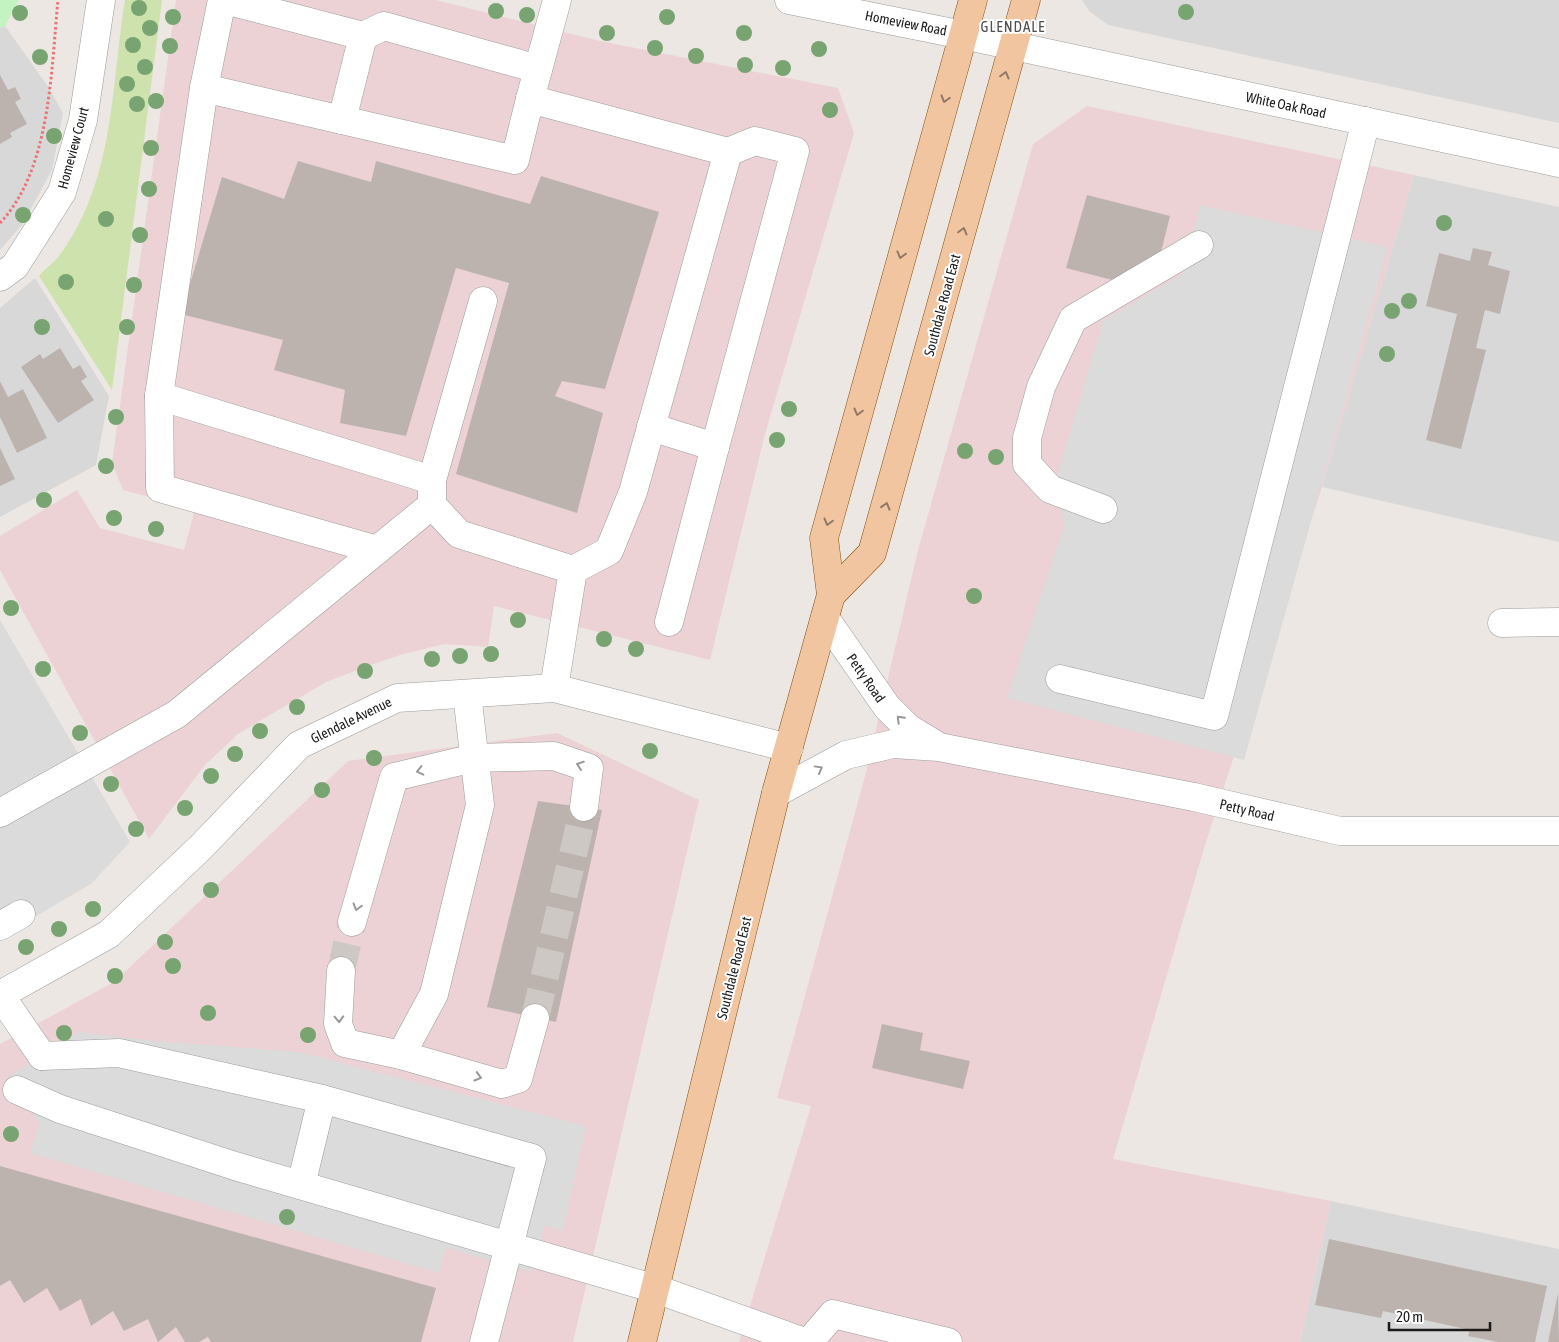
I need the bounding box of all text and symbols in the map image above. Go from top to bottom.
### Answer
street label: Homeview Road [864,7,948,39]
district label: GLENDALE [981,18,1045,35]
one-way arrow [1000,71,1010,79]
street label: White Oak Road [1244,89,1328,121]
one-way arrow [940,94,950,102]
street label: Homeview Court [54,105,92,191]
one-way arrow [957,228,967,236]
one-way arrow [897,251,907,259]
street label: Southdale Road East [921,252,963,358]
one-way arrow [853,407,864,416]
one-way arrow [881,502,891,511]
one-way arrow [823,518,834,527]
street label: Petty Road [844,651,888,705]
street label: Glendale Avenue [308,694,394,746]
one-way arrow [896,716,905,725]
one-way arrow [576,761,585,771]
one-way arrow [416,765,425,776]
one-way arrow [813,766,822,776]
street label: Petty Road [1218,796,1276,824]
one-way arrow [352,902,362,910]
street label: Southdale Road East [714,915,754,1021]
one-way arrow [334,1016,344,1024]
one-way arrow [473,1072,481,1082]
scale bar [1389,1300,1490,1332]
text: 20 m [1396,1308,1423,1325]

